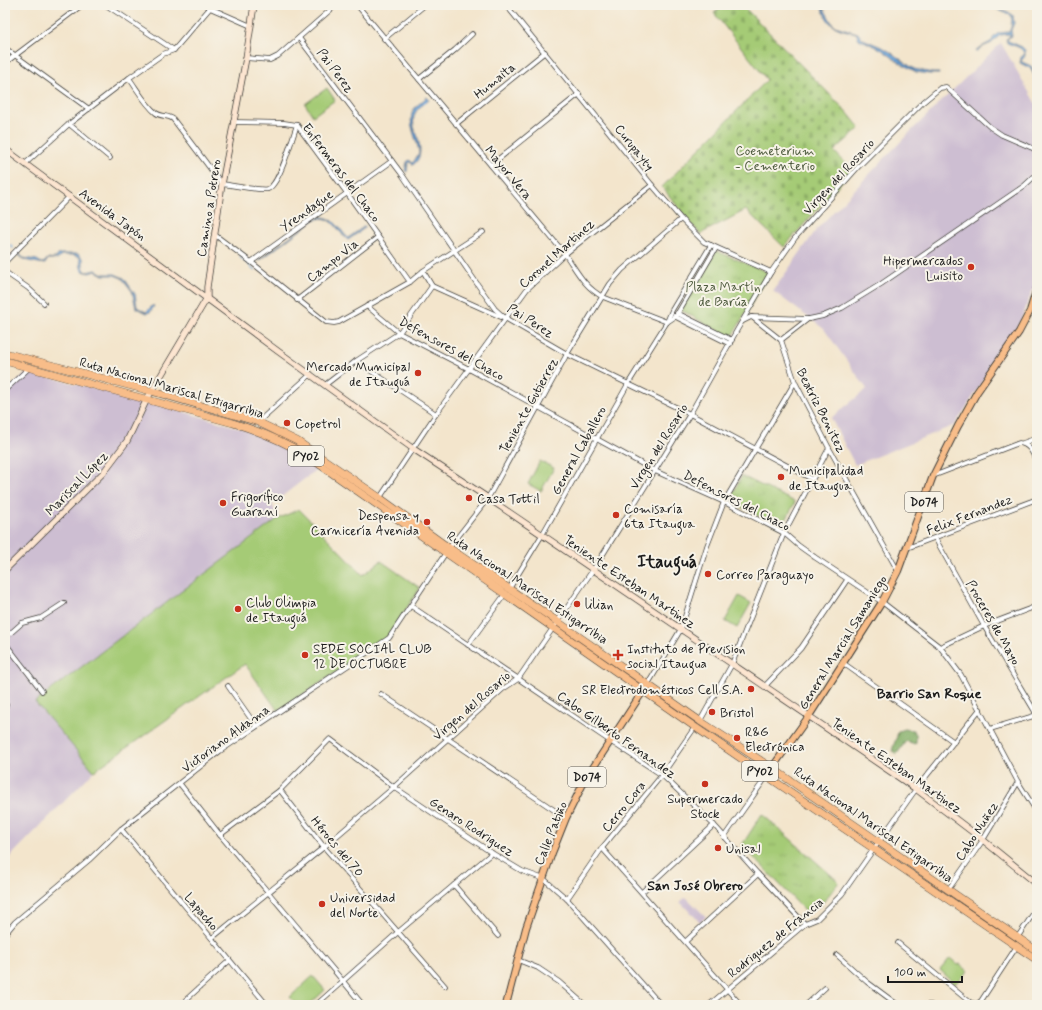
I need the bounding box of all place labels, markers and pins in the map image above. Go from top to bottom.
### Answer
place label: Hipermercados Luisito [883,253,963,285]
marker: Hipermercados Luisito [966,262,976,272]
place label: Mercado Municipal de Itauguá [306,359,410,393]
marker: Mercado Municipal de Itauguá [413,368,423,378]
place label: Copetrol [295,416,341,433]
marker: Copetrol [282,418,292,428]
place label: Municipalidad de Itaugua [789,463,863,497]
marker: Municipalidad de Itaugua [776,472,786,482]
place label: Frigorifico Guaraní [231,489,284,521]
place label: Casa Tottil [477,491,540,508]
marker: Casa Tottil [464,493,474,503]
marker: Frigorifico Guaraní [218,498,228,508]
place label: Comisaría 6ta Itaugua [624,501,695,535]
place label: Despensa y Carnicería Avenida [311,508,419,540]
marker: Comisaría 6ta Itaugua [611,510,621,520]
marker: Despensa y Carnicería Avenida [422,517,432,527]
place label: Correo Paraguayo [716,567,814,585]
marker: Correo Paraguayo [703,569,713,579]
place label: Club Olimpia de Itauguá [246,595,316,629]
place label: lilian [585,597,613,614]
marker: lilian [572,599,582,609]
marker: Club Olimpia de Itauguá [233,604,243,614]
place label: SEDE SOCIAL CLUB 12 DE OCTUBRE [313,641,432,673]
place label: Instituto de Prevision social Itaugua [627,641,745,675]
marker: Instituto de Prevision social Itaugua [612,649,624,661]
marker: SEDE SOCIAL CLUB 12 DE OCTUBRE [300,650,310,660]
place label: SR Electrodomésticos Cell S.A. [582,682,743,699]
marker: SR Electrodomésticos Cell S.A. [746,684,756,694]
place label: Bristol [720,705,754,722]
marker: Bristol [707,707,717,717]
place label: R&G Electrónica [745,724,805,756]
marker: R&G Electrónica [732,733,742,743]
marker: Supermercado Stock [700,779,710,789]
place label: Supermercado Stock [667,791,743,823]
place label: Unisal [726,841,761,858]
marker: Unisal [713,843,723,853]
place label: Universidad del Norte [330,890,395,922]
marker: Universidad del Norte [317,899,327,909]

